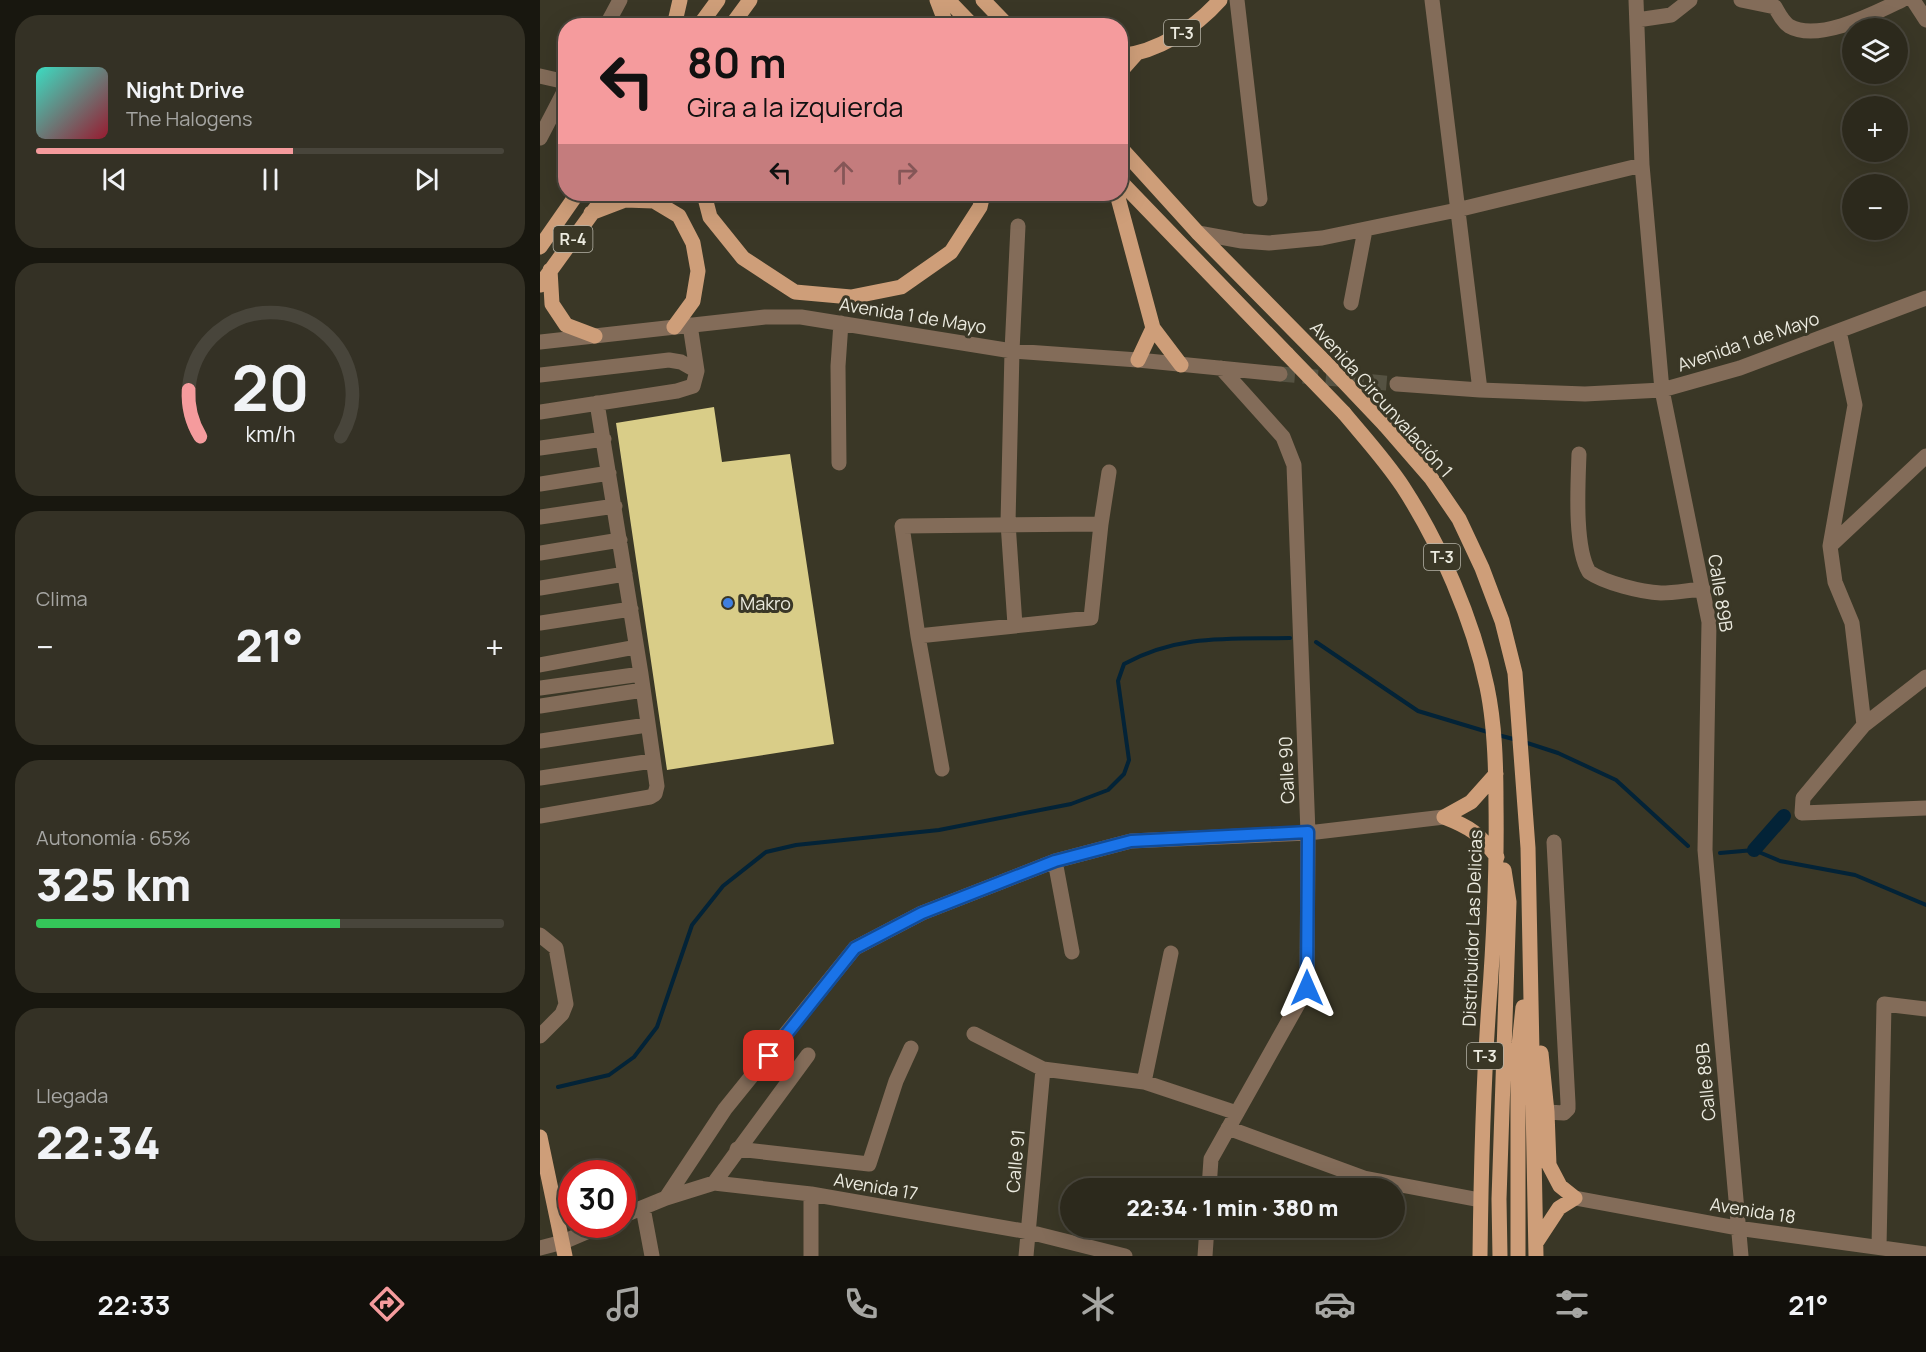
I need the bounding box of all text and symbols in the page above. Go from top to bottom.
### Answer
map controls [1842,18,1908,240]
button: layers [1842,18,1908,84]
road number: T-3 [1164,20,1200,46]
text: 80 m [687,33,787,91]
icon: left [588,42,666,120]
text: Night Drive [126,75,245,105]
text: Gira a la izquierda [687,88,903,125]
button: + [1842,96,1908,162]
text: The Halogens [126,105,252,132]
icon: left [764,156,797,189]
icon: ahead [827,156,860,189]
icon: right [890,156,923,189]
icon: previous [98,163,131,196]
icon: pause [254,163,287,196]
icon: next [410,163,443,196]
button: − [1842,174,1908,240]
road number: R-4 [554,226,592,252]
street label: Avenida 1 de Mayo [838,292,988,338]
street label: Avenida 1 de Mayo [1674,305,1822,377]
street label: Avenida Circunvalación 1 [1305,316,1459,482]
text: 20 [231,344,309,430]
text: km/h [245,419,295,448]
road number: T-3 [1424,544,1460,570]
street label: Calle 89B [1703,553,1739,633]
text: Clima [36,585,88,612]
place label: Makro [740,591,791,615]
marker: Makro [721,596,735,610]
text: 21° [235,614,303,676]
text: − [36,624,54,669]
text: + [485,624,504,669]
street label: Calle 90 [1273,736,1299,804]
text: Autonomía · 65% [36,824,191,851]
street label: Distribuidor Las Delicias [1457,829,1487,1027]
text: 325 km [36,853,191,915]
position arrow [1275,956,1339,1020]
pin [743,1030,794,1081]
icon: arrive [752,1039,785,1072]
street label: Calle 89B [1690,1042,1720,1122]
road number: T-3 [1467,1043,1503,1069]
text: Llegada [36,1082,108,1109]
text: 22:34 [36,1111,161,1173]
street label: Calle 91 [1000,1128,1030,1194]
speed limit sign: 30 [558,1160,636,1238]
street label: Avenida 17 [832,1167,920,1205]
street label: Avenida 18 [1708,1191,1798,1229]
text: 22:34 · 1 min · 380 m [1126,1193,1339,1223]
icon: directions [366,1283,408,1325]
icon: music [603,1283,645,1325]
icon: phone [840,1283,882,1325]
icon: climate [1077,1283,1119,1325]
icon: car [1314,1283,1356,1325]
icon: filters [1551,1283,1593,1325]
text: 22:33 [98,1286,170,1323]
text: 21° [1788,1286,1828,1323]

